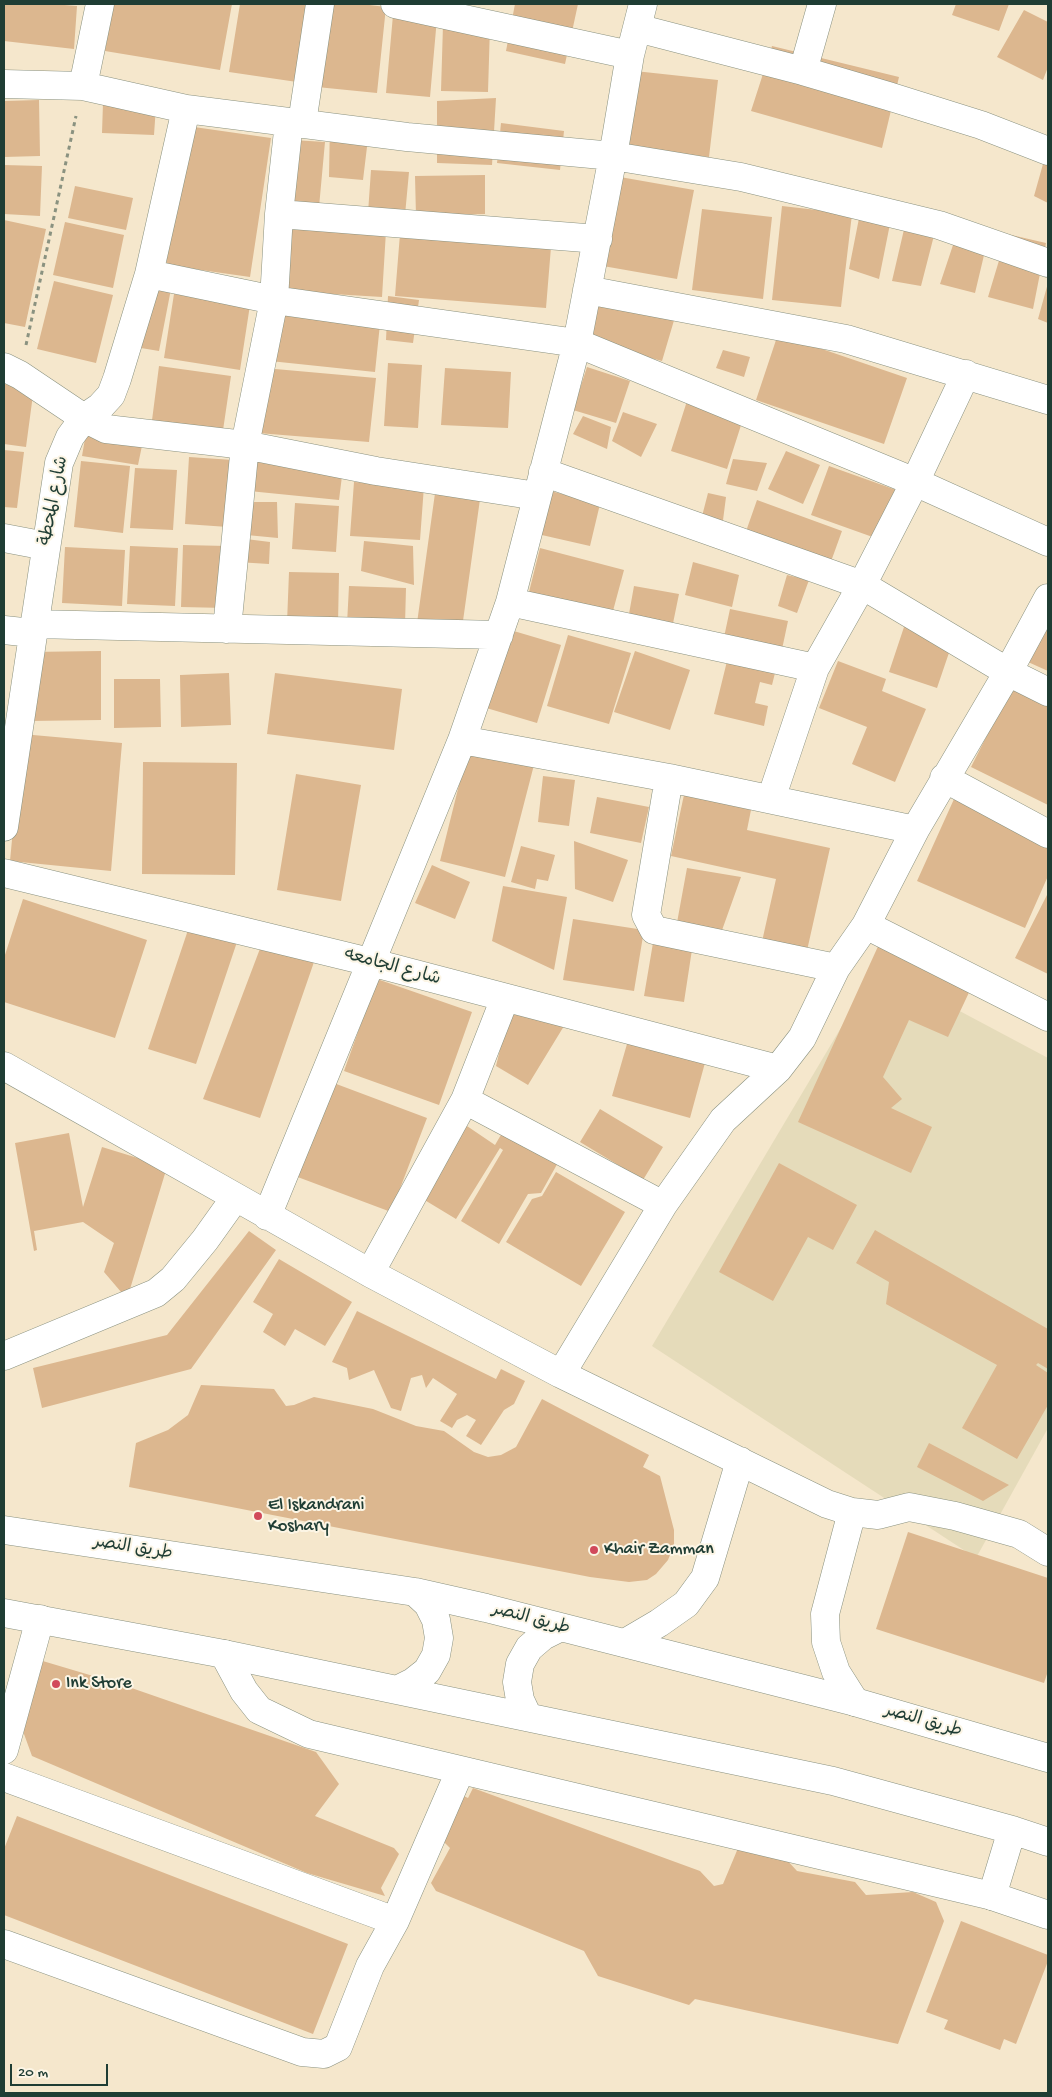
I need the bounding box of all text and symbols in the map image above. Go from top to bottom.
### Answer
street label: شارع المحطة [36,455,74,547]
street label: شارع الجامعه [341,945,443,991]
place label: El Iskandrani Koshary [268,1495,364,1538]
marker: El Iskandrani Koshary [252,1510,264,1522]
street label: طريق النصر [92,1532,174,1566]
place label: Khair Zamman [604,1539,714,1561]
marker: Khair Zamman [588,1544,600,1556]
street label: طريق النصر [490,1599,572,1641]
place label: Ink Store [66,1673,132,1695]
marker: Ink Store [50,1678,62,1690]
street label: طريق النصر [882,1701,964,1743]
scale bar [12,2054,110,2086]
text: 20 m [18,2064,48,2082]

